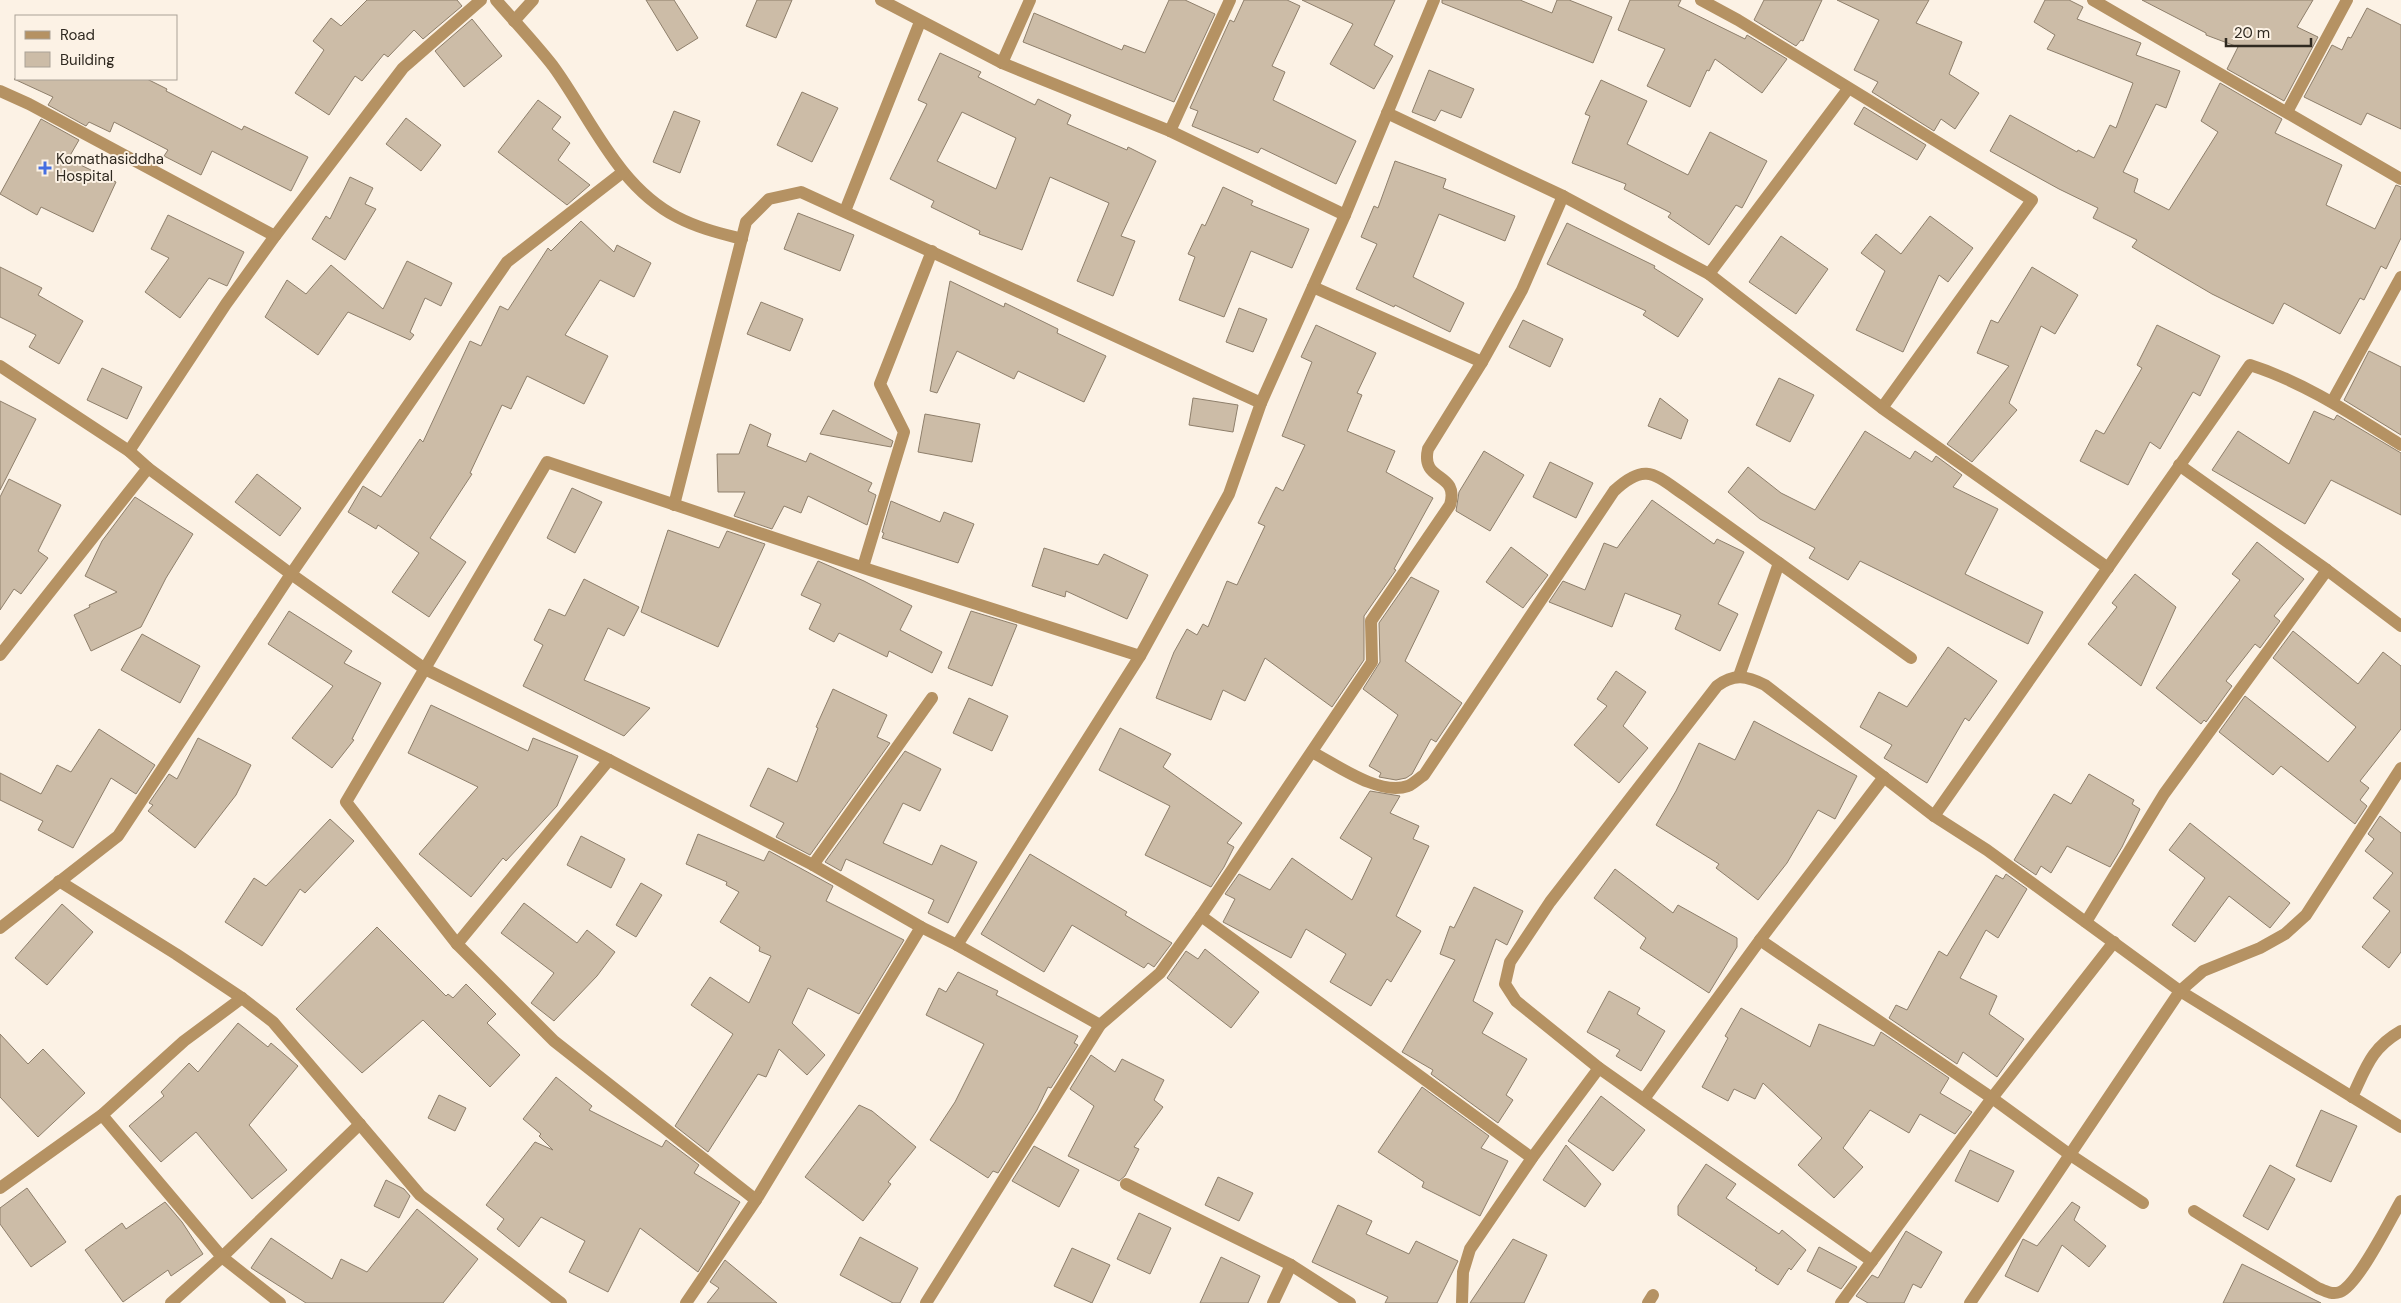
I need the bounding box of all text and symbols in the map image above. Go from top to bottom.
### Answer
legend [15,15,178,80]
scale bar [2226,15,2311,47]
text: 20 m [2234,23,2270,43]
text: Road [60,25,95,45]
text: Building [60,50,115,70]
place label: Komathasiddha Hospital [56,149,164,186]
marker: Komathasiddha Hospital [38,161,52,175]

